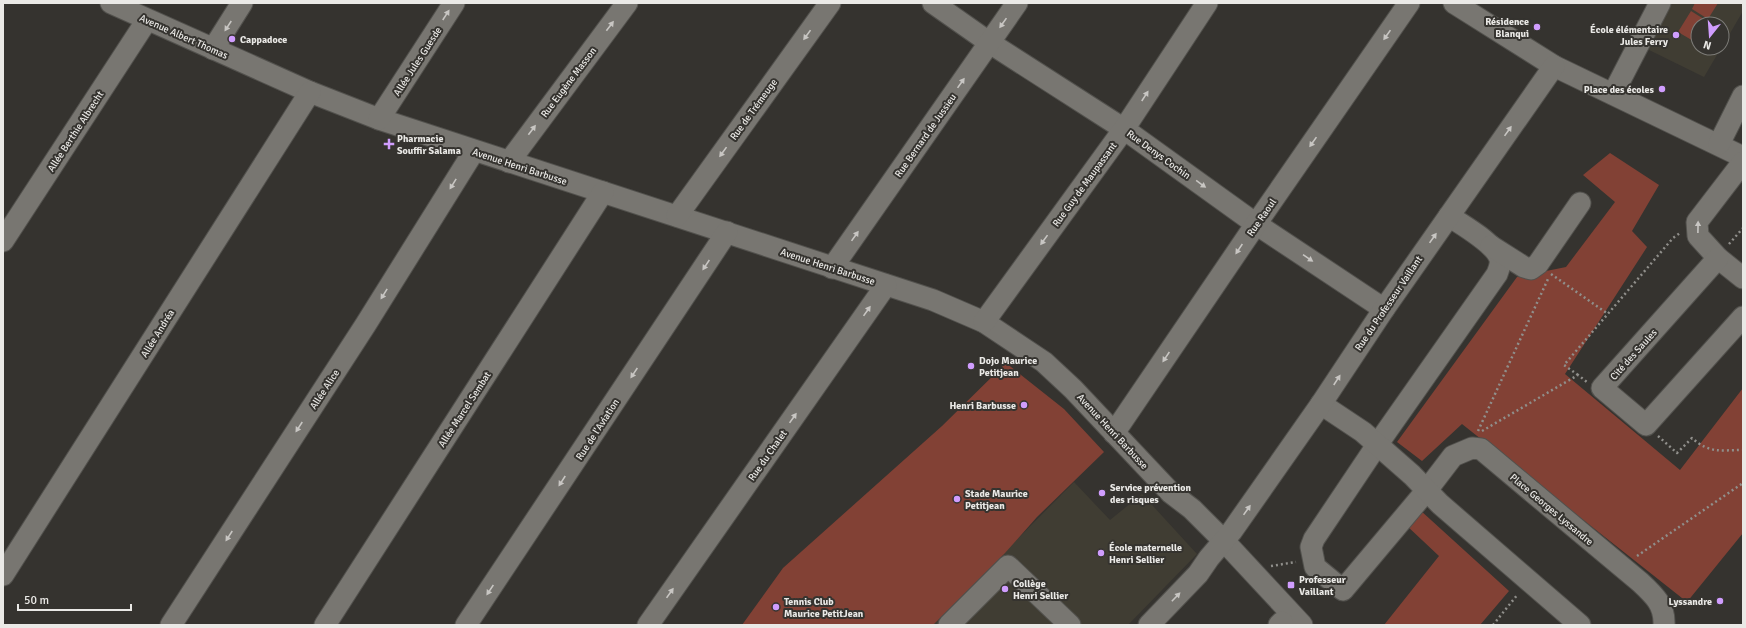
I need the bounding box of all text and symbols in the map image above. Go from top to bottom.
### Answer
one-way arrow [443,9,450,21]
street label: Avenue Albert Thomas [138,12,230,62]
place label: Résidence Blanqui [1485,16,1529,40]
north arrow [1690,16,1730,56]
one-way arrow [999,18,1007,28]
one-way arrow [224,20,231,32]
one-way arrow [606,21,614,32]
marker: Résidence Blanqui [1532,22,1542,32]
place label: École élémentaire Jules Ferry [1590,23,1668,48]
street label: Allée Jules Guesde [391,25,445,98]
one-way arrow [803,29,811,40]
one-way arrow [1383,30,1391,40]
marker: École élémentaire Jules Ferry [1671,30,1681,40]
marker: Cappadoce [227,34,237,44]
place label: Cappadoce [240,34,287,46]
text: N [1702,38,1713,52]
street label: Rue Eugène Masson [538,45,599,120]
street label: Rue de Trémeuge [728,77,780,142]
one-way arrow [957,78,965,88]
place label: Place des écoles [1584,84,1655,96]
marker: Place des écoles [1657,84,1667,94]
street label: Allée Berthie Albrecht [45,88,107,174]
one-way arrow [1141,91,1149,102]
street label: Rue Bernard de Jussieu [892,92,959,180]
one-way arrow [528,125,536,136]
one-way arrow [1504,126,1512,137]
street label: Rue Denys Cochin [1124,128,1193,182]
place label: Pharmacie Souffir Salama [397,133,461,157]
one-way arrow [1309,137,1317,147]
marker: Pharmacie Souffir Salama [384,139,394,149]
street label: Rue Guy de Maupassant [1050,140,1120,229]
street label: Avenue Henri Barbusse [471,146,569,188]
one-way arrow [719,146,727,157]
one-way arrow [450,178,457,190]
one-way arrow [1196,180,1206,188]
street label: Rue Raoul [1245,196,1279,239]
one-way arrow [1695,220,1701,233]
one-way arrow [851,230,859,241]
one-way arrow [1429,233,1437,243]
one-way arrow [1040,235,1048,246]
one-way arrow [1235,244,1243,254]
street label: Avenue Henri Barbusse [779,246,877,288]
street label: Rue du Professeur Vaillant [1353,253,1425,353]
one-way arrow [1303,254,1313,262]
one-way arrow [702,260,710,270]
one-way arrow [381,288,388,300]
one-way arrow [863,306,871,316]
street label: Allée Andréa [138,307,177,360]
street label: Cité des Saules [1608,326,1660,383]
one-way arrow [1162,351,1170,362]
place label: Dojo Maurice Petitjean [979,355,1037,379]
marker: Dojo Maurice Petitjean [966,361,976,371]
street label: Allée Alice [308,367,342,412]
one-way arrow [630,368,638,378]
street label: Allée Marcel Sembat [436,369,494,450]
one-way arrow [1333,375,1341,385]
street label: Avenue Henri Barbusse [1074,391,1150,472]
street label: Rue de l'Aviation [574,397,622,462]
place label: Henri Barbusse [949,400,1016,412]
marker: Henri Barbusse [1019,400,1029,410]
one-way arrow [789,412,797,423]
one-way arrow [295,422,303,432]
street label: Rue du Chalet [746,427,790,483]
street label: Place Georges Lyssandre [1507,471,1595,548]
one-way arrow [558,476,566,487]
place label: Service prévention des risques [1110,482,1191,506]
place label: Stade Maurice Petitjean [965,488,1028,512]
marker: Service prévention des risques [1097,488,1107,498]
marker: Stade Maurice Petitjean [952,494,962,504]
one-way arrow [1243,505,1251,515]
one-way arrow [225,530,232,542]
place label: École maternelle Henri Sellier [1109,541,1182,566]
marker: École maternelle Henri Sellier [1096,548,1106,558]
place label: Professeur Vaillant [1299,574,1346,598]
place label: Collège Henri Sellier [1013,578,1068,602]
marker: Professeur Vaillant [1286,580,1296,590]
marker: Collège Henri Sellier [1000,584,1010,594]
one-way arrow [486,585,494,595]
scale bar [18,586,131,612]
one-way arrow [666,588,674,598]
one-way arrow [1171,592,1181,602]
text: 50 m [24,593,49,608]
place label: Tennis Club Maurice PetitJean [784,596,864,620]
place label: Lyssandre [1668,596,1712,608]
marker: Lyssandre [1715,596,1725,606]
marker: Tennis Club Maurice PetitJean [771,602,781,612]

